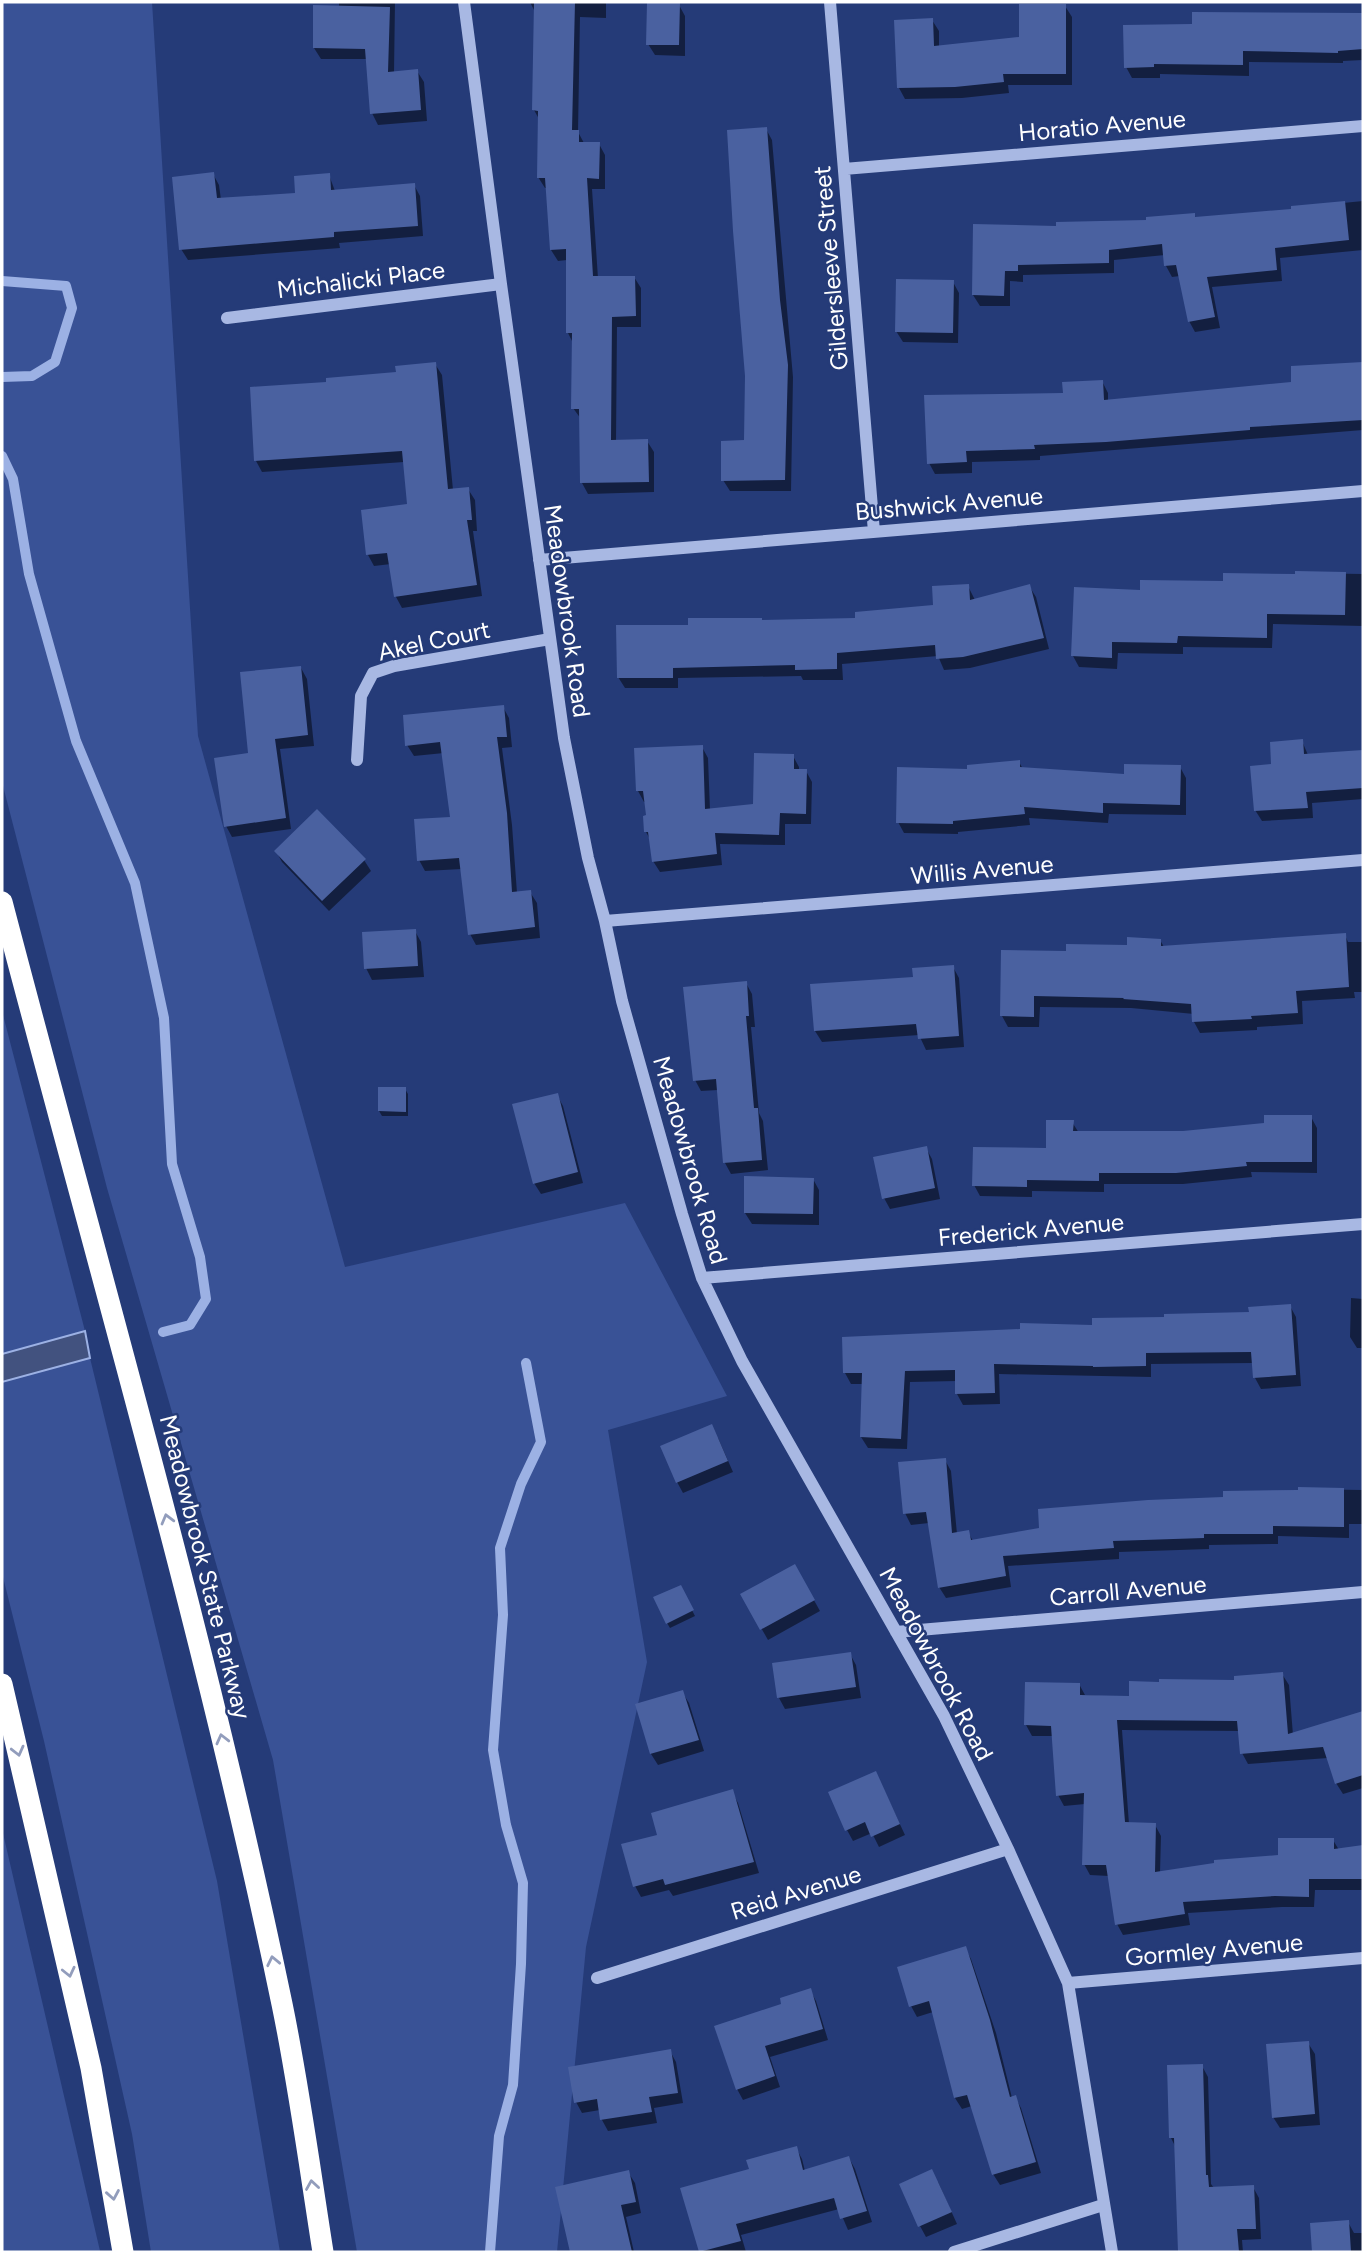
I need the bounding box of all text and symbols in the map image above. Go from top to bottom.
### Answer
street label: Horatio Avenue [1017,104,1187,147]
street label: Gildersleeve Street [807,165,854,371]
street label: Michalicki Place [275,255,447,304]
street label: Bushwick Avenue [854,481,1044,526]
street label: Meadowbrook Road [538,502,597,719]
street label: Akel Court [375,615,493,667]
street label: Willis Avenue [909,849,1054,890]
street label: Meadowbrook Road [647,1053,734,1267]
street label: Frederick Avenue [937,1207,1125,1252]
street label: Meadowbrook State Parkway [154,1412,257,1722]
one-way arrow [160,1513,175,1525]
street label: Meadowbrook Road [873,1562,1000,1765]
street label: Carroll Avenue [1048,1569,1208,1612]
one-way arrow [216,1733,230,1745]
one-way arrow [10,1745,24,1757]
street label: Reid Avenue [727,1859,865,1926]
street label: Gormley Avenue [1124,1927,1304,1972]
one-way arrow [266,1955,281,1967]
one-way arrow [61,1966,76,1978]
one-way arrow [305,2179,320,2191]
one-way arrow [105,2190,120,2201]

